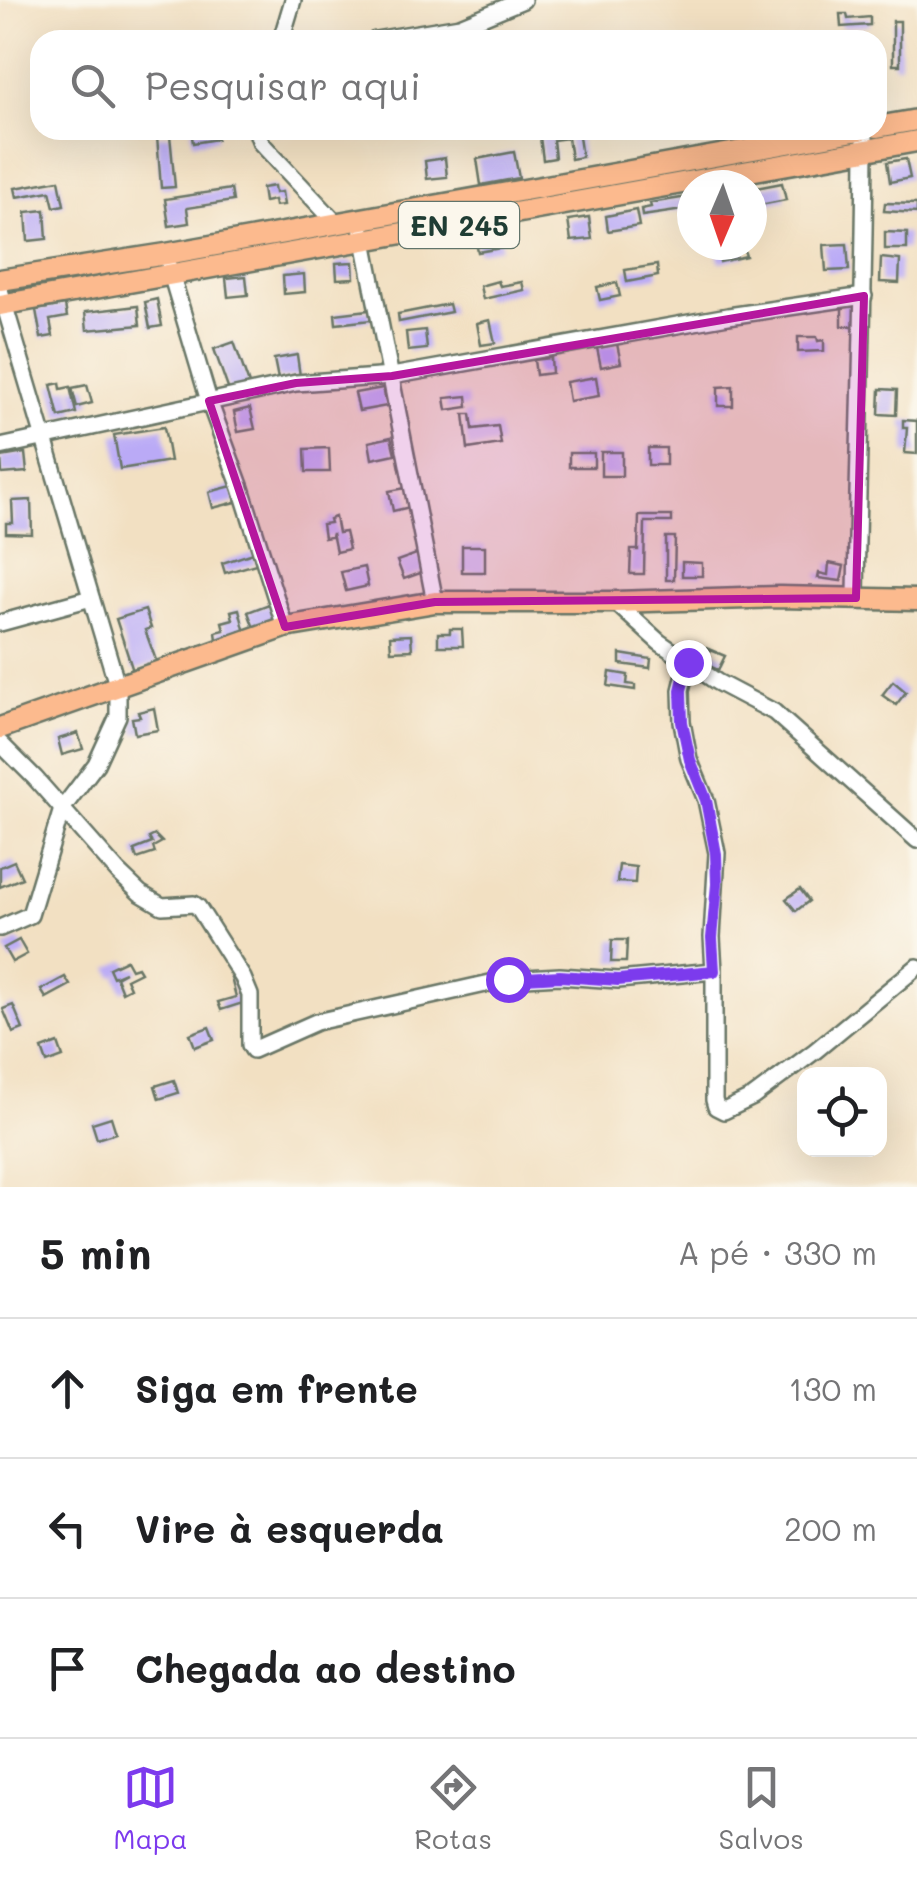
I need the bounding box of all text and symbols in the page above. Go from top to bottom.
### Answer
search box [30,30,887,140]
icon: search [65,58,120,113]
text: Pesquisar aqui [145,60,421,110]
north arrow [677,170,767,260]
road number: EN 245 [399,202,519,248]
route end [666,640,712,686]
route start [486,957,532,1003]
map controls [797,1067,887,1157]
button: locate [797,1067,887,1157]
text: 5 min [40,1225,151,1280]
text: A pé · 330 m [678,1231,877,1273]
icon: ahead [40,1361,95,1416]
text: Siga em frente [135,1363,418,1413]
text: 130 m [788,1367,877,1409]
icon: left [40,1501,95,1556]
text: Vire à esquerda [135,1503,444,1553]
text: 200 m [784,1507,877,1549]
icon: arrive [40,1641,95,1696]
text: Chegada ao destino [135,1643,516,1693]
tab: Mapa [113,1760,188,1856]
tab: Rotas [414,1760,492,1856]
tab: Salvos [719,1760,804,1856]

